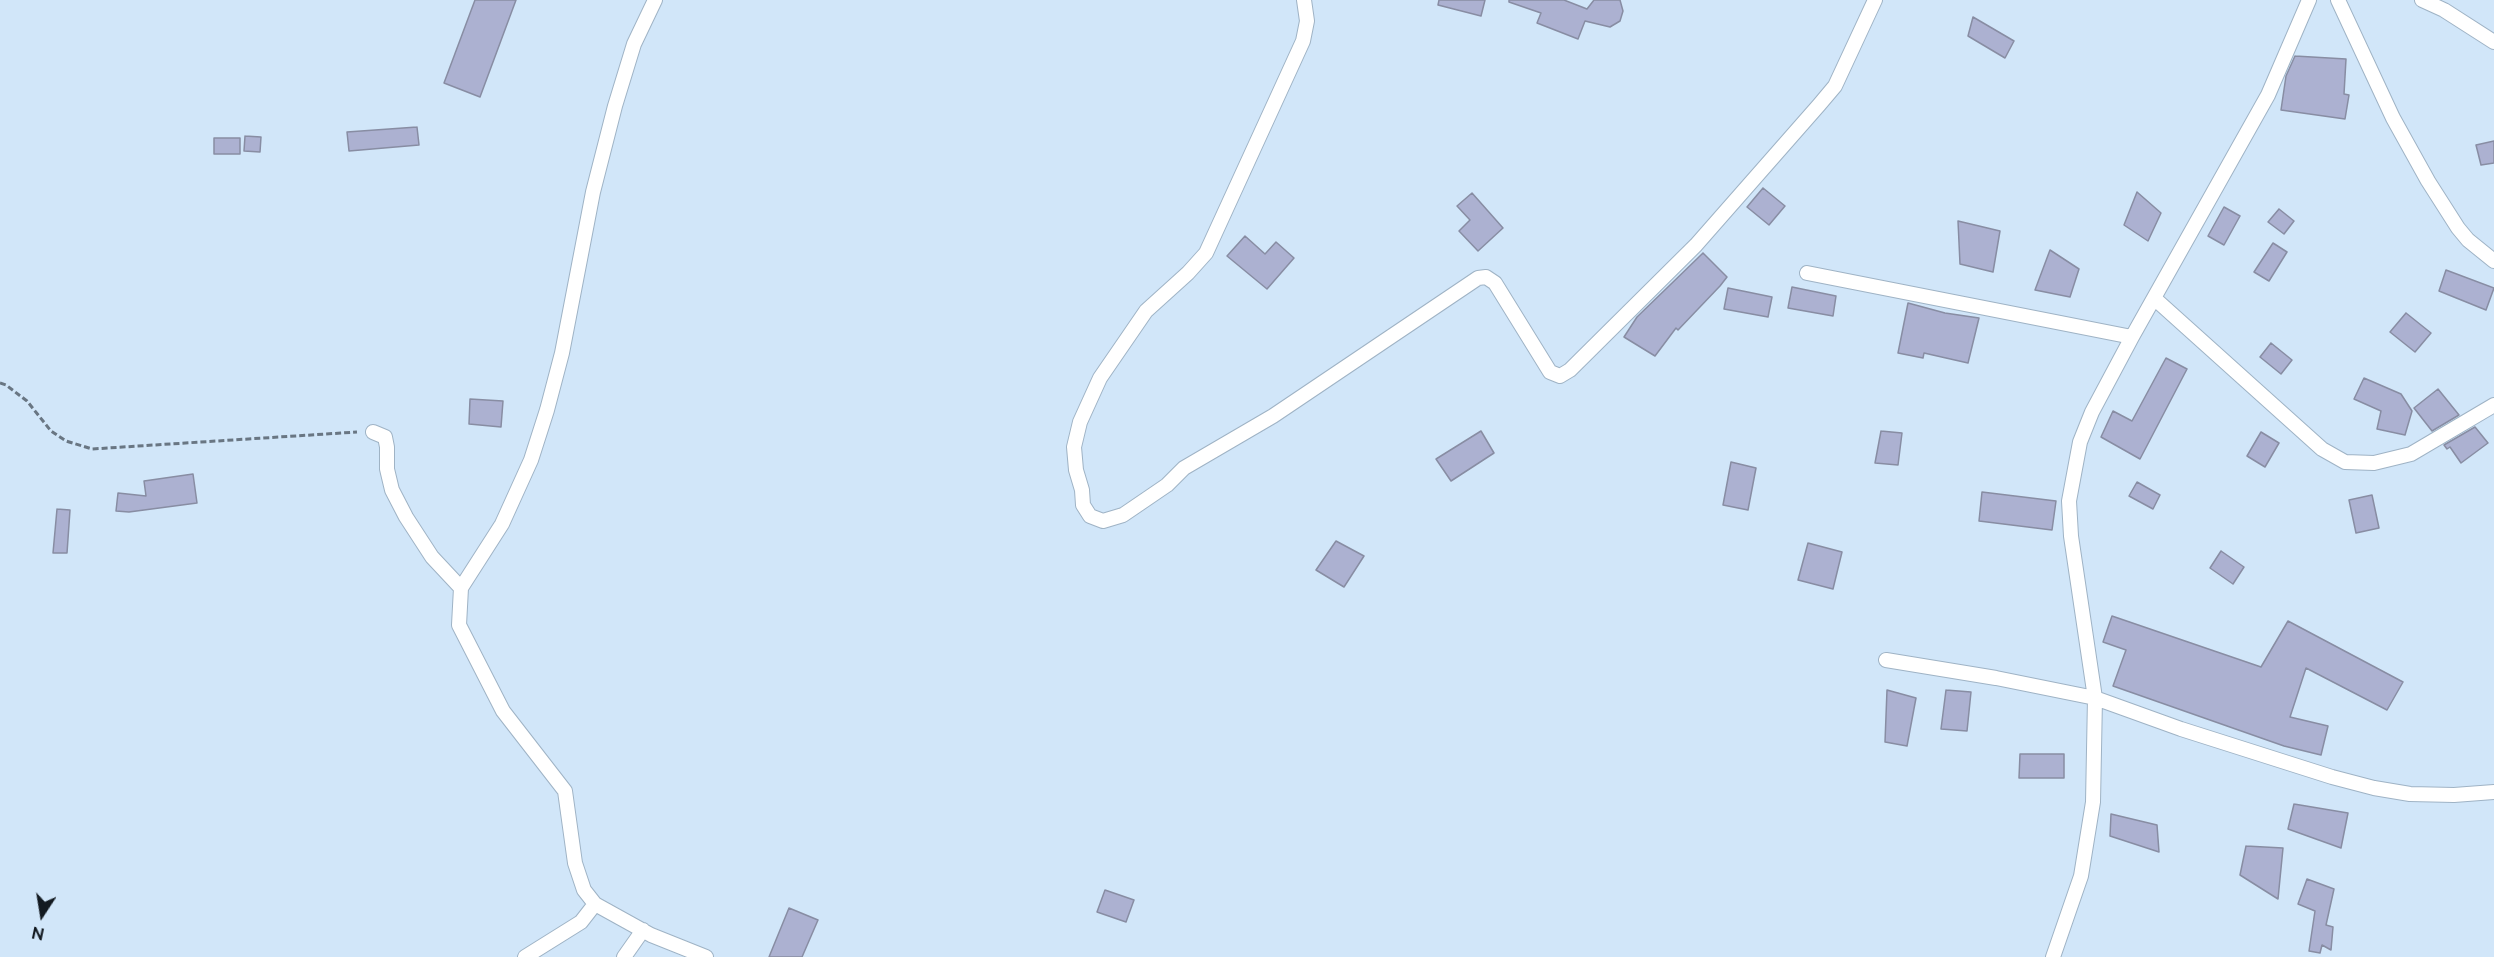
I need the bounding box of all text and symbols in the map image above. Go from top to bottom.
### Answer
north arrow [12,885,72,945]
text: N [30,923,46,944]

